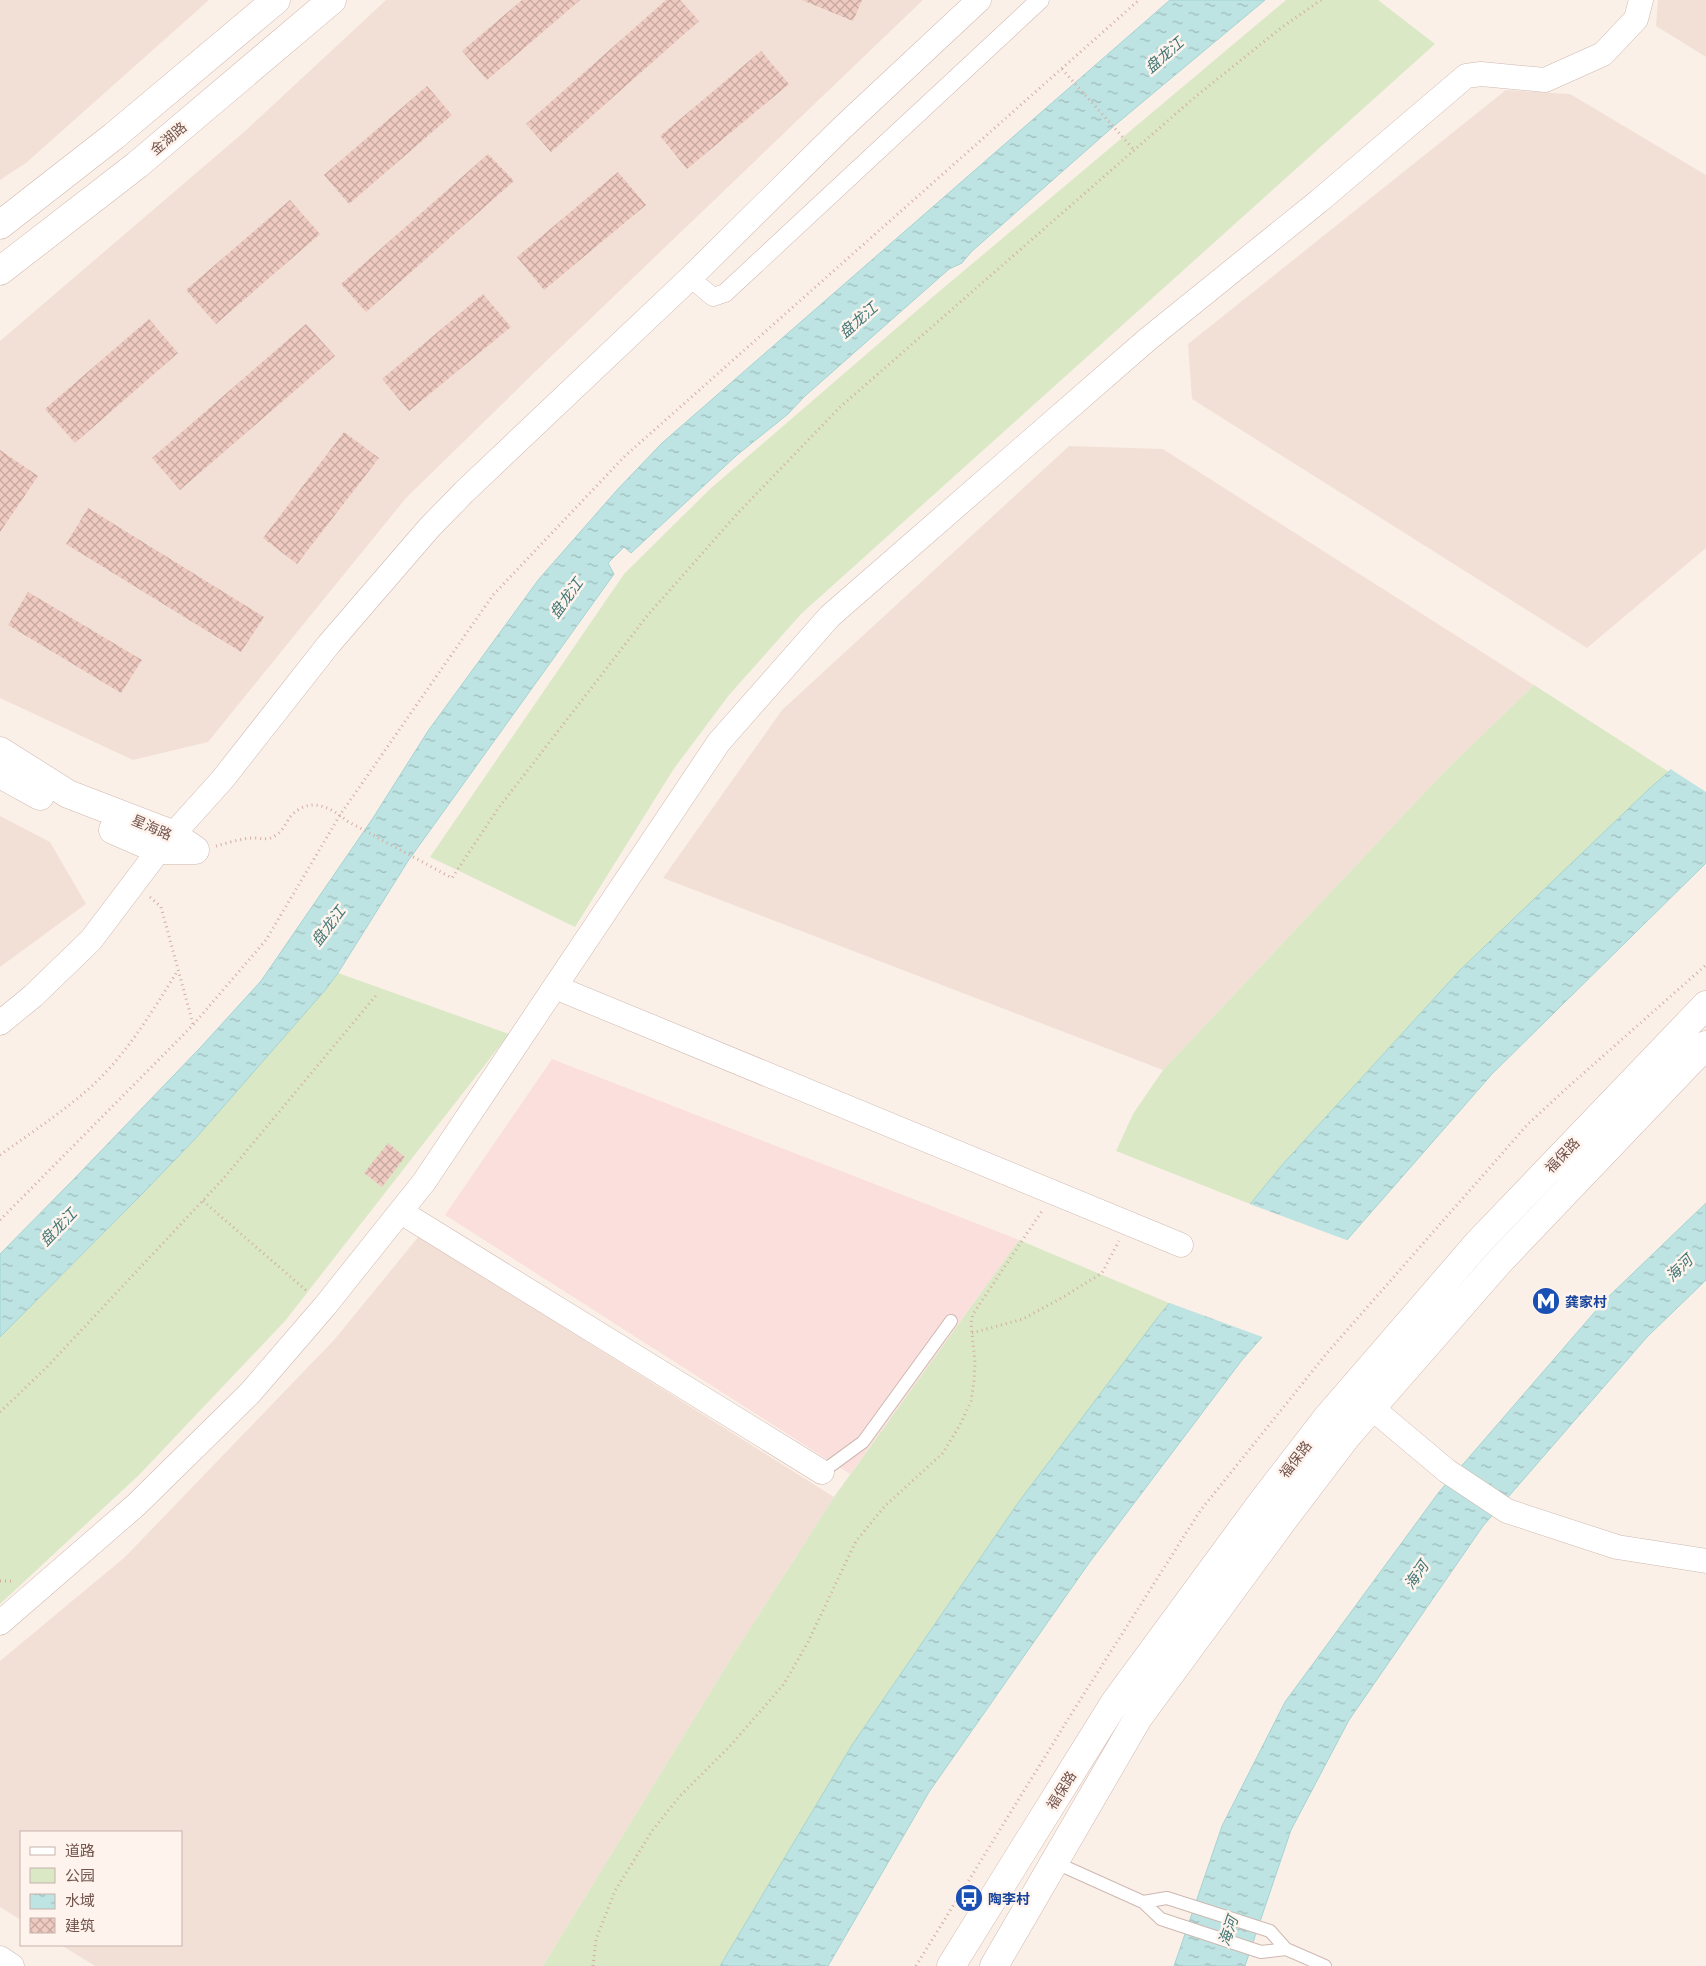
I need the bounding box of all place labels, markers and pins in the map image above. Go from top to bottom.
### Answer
metro station icon: 龚家村 [1531,1286,1561,1316]
place label: 龚家村 [1565,1292,1607,1311]
bus stop icon: 陶李村 [954,1883,984,1913]
place label: 陶李村 [988,1889,1030,1908]

